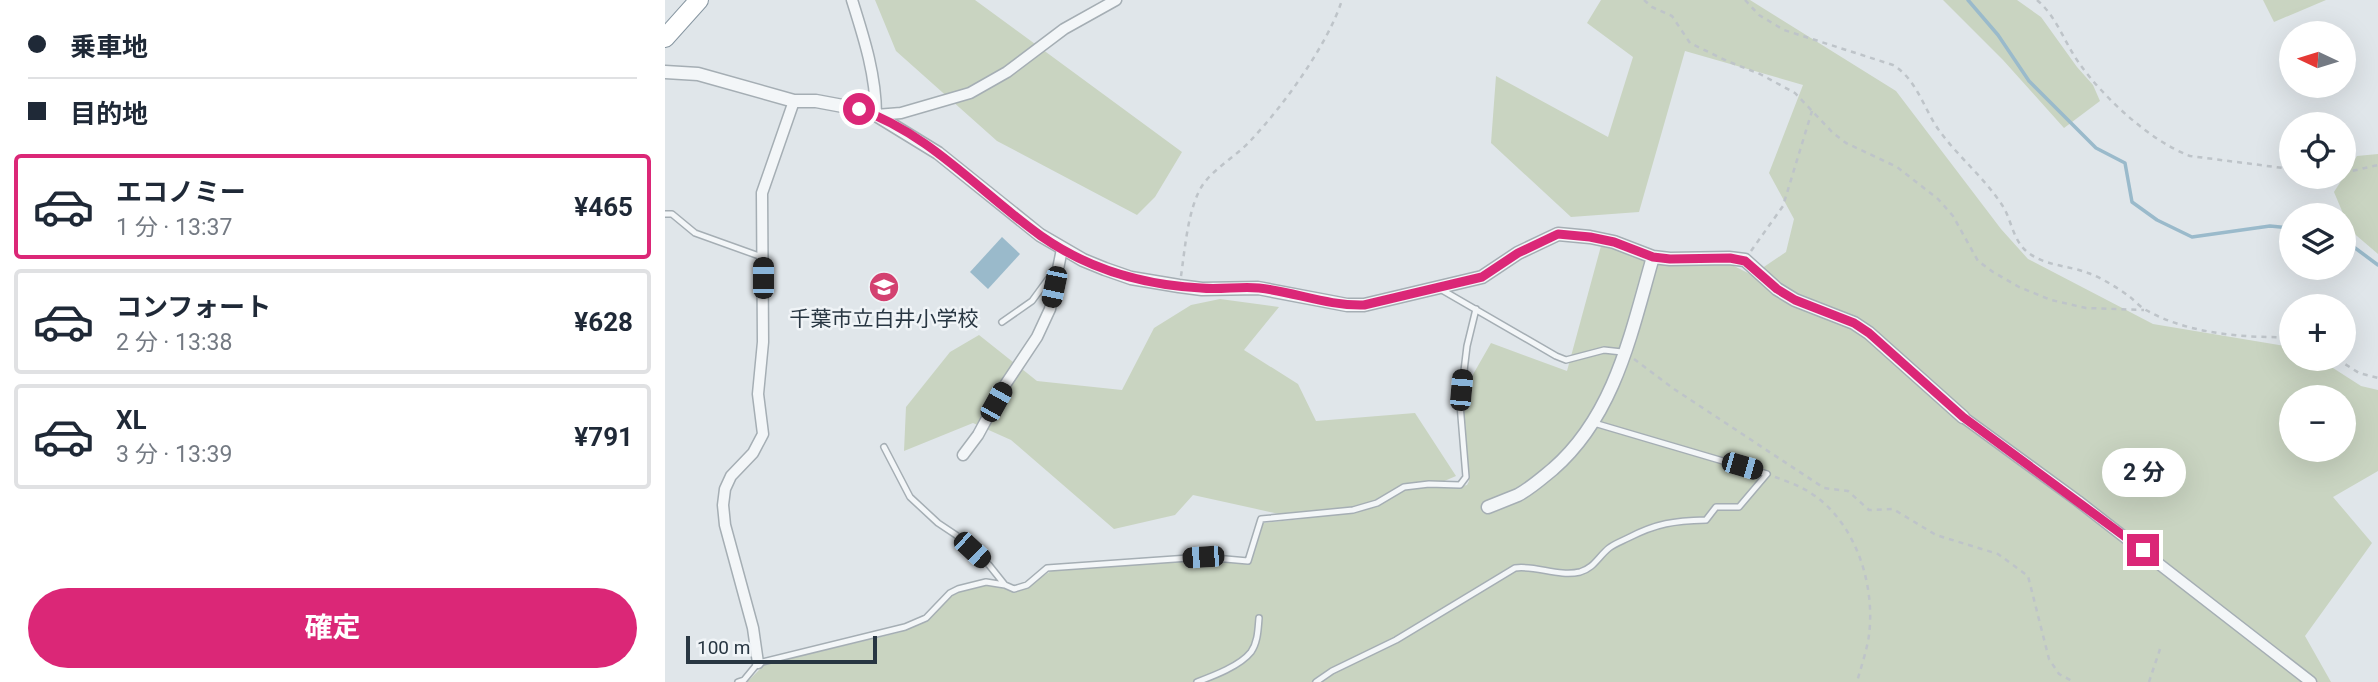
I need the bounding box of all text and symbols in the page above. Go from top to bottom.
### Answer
north arrow [2279,21,2355,98]
map controls [2279,21,2356,462]
text: 乗車地 [70,32,148,62]
route start [843,93,875,125]
text: 目的地 [70,99,148,129]
button: locate [2279,112,2356,189]
icon: car [32,175,95,238]
text: エコノミー [116,177,246,207]
text: ¥465 [574,192,633,222]
button: layers [2279,203,2356,280]
text: 1 分 · 13:37 [116,214,232,241]
car [753,257,774,299]
car [1040,264,1069,310]
school or university icon: 千葉市立白井小学校 [867,270,901,304]
icon: car [32,290,95,353]
text: コンフォート [116,292,271,322]
button: + [2279,294,2356,371]
text: ¥628 [574,307,633,337]
place label: 千葉市立白井小学校 [790,307,979,331]
text: 2 分 · 13:38 [116,329,232,356]
car [1449,368,1474,412]
car [977,379,1016,425]
button: − [2279,385,2356,462]
icon: car [32,405,95,468]
text: XL [116,405,147,435]
text: ¥791 [574,422,633,452]
text: 3 分 · 13:39 [116,441,232,468]
callout: 2 分 [2101,448,2185,498]
car [1719,450,1766,482]
text: 2 分 [2123,459,2165,486]
car [950,528,995,572]
route end [2127,534,2159,566]
car [1182,545,1225,569]
button: 確定 [28,588,637,668]
scale bar [686,633,877,665]
text: 100 m [697,636,750,659]

